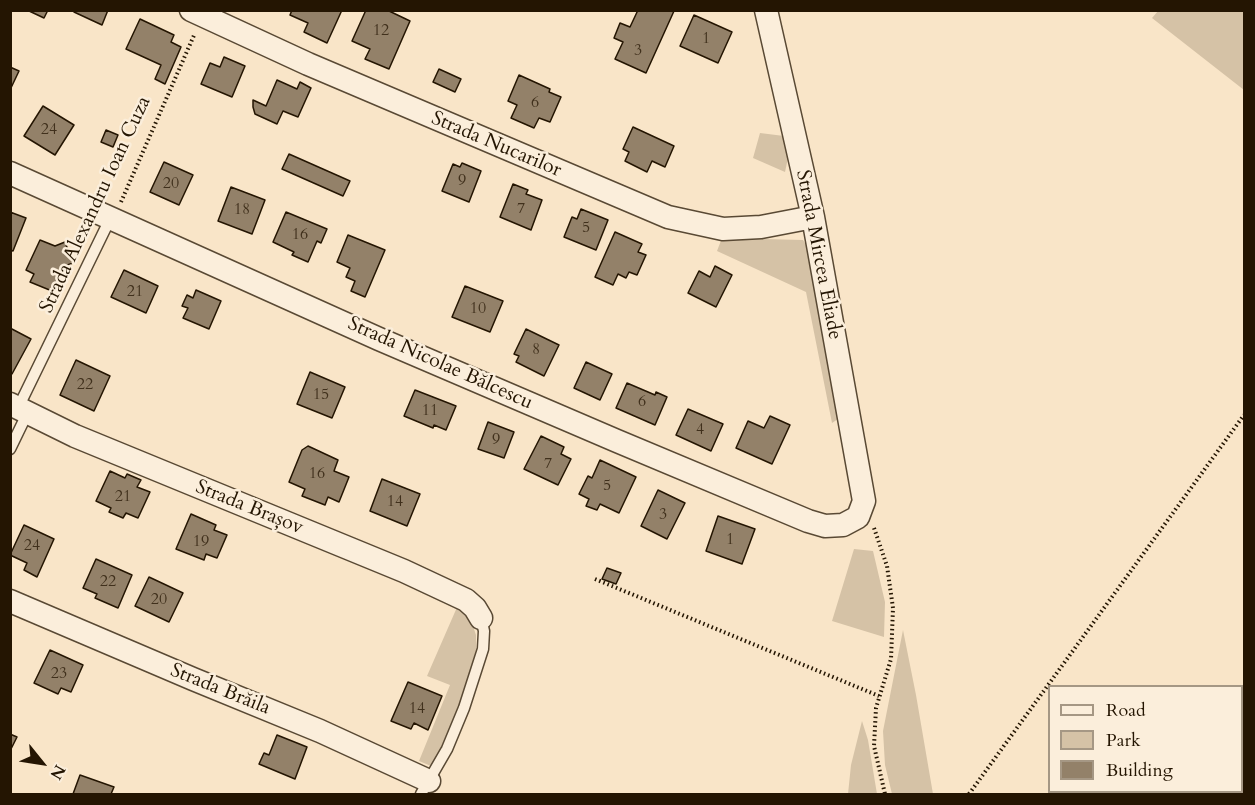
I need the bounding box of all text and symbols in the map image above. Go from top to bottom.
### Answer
house number: 12 [373,21,389,41]
house number: 1 [702,29,710,49]
house number: 3 [634,41,642,61]
street label: Strada Alexandru Ioan Cuza [35,93,157,317]
house number: 6 [531,93,539,113]
street label: Strada Nucarilor [427,107,565,183]
house number: 24 [41,120,57,140]
street label: Strada Mircea Eliade [790,168,846,342]
house number: 9 [458,171,466,191]
house number: 20 [163,174,179,194]
house number: 7 [517,199,525,219]
house number: 18 [234,200,250,220]
house number: 5 [582,218,590,238]
house number: 16 [292,225,308,245]
house number: 21 [127,282,143,302]
house number: 10 [470,299,486,319]
street label: Strada Nicolae Bălcescu [344,312,536,416]
house number: 8 [532,340,540,360]
house number: 22 [77,375,93,395]
house number: 15 [313,385,329,405]
house number: 6 [638,392,646,412]
house number: 11 [422,401,438,421]
house number: 4 [696,420,704,440]
house number: 9 [492,430,500,450]
house number: 7 [544,454,552,474]
house number: 16 [309,464,325,484]
street label: Strada Brașov [192,476,306,540]
house number: 5 [603,476,611,496]
house number: 21 [115,487,131,507]
house number: 14 [387,492,403,512]
house number: 3 [659,505,667,525]
house number: 1 [726,530,734,550]
house number: 19 [193,532,209,552]
house number: 24 [24,536,40,556]
house number: 22 [100,572,116,592]
house number: 20 [151,590,167,610]
street label: Strada Brăila [167,659,273,721]
house number: 23 [51,664,67,684]
legend [1048,685,1243,793]
text: Road [1106,698,1146,723]
house number: 14 [409,699,425,719]
text: Park [1106,728,1141,753]
north arrow [12,733,72,793]
text: Building [1106,758,1173,783]
text: N [45,760,71,784]

